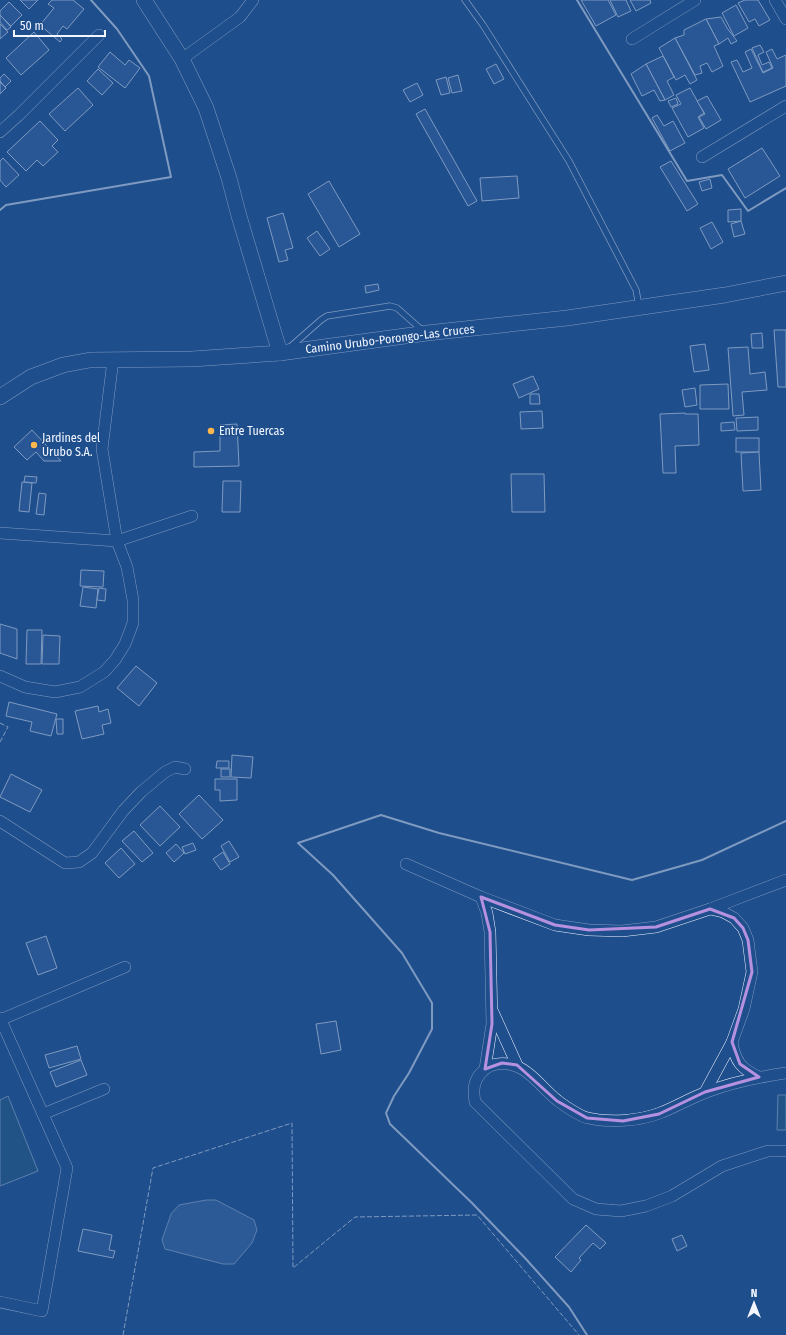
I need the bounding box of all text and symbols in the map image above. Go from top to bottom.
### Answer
scale bar [14,12,105,38]
text: 50 m [20,19,44,33]
street label: Camino Urubo-Porongo-Las Cruces [305,322,475,356]
place label: Entre Tuercas [219,424,284,438]
marker: Entre Tuercas [206,426,216,436]
place label: Jardines del Urubo S.A. [42,431,100,459]
marker: Jardines del Urubo S.A. [29,440,39,450]
north arrow [734,1283,774,1323]
text: N [751,1287,757,1300]

